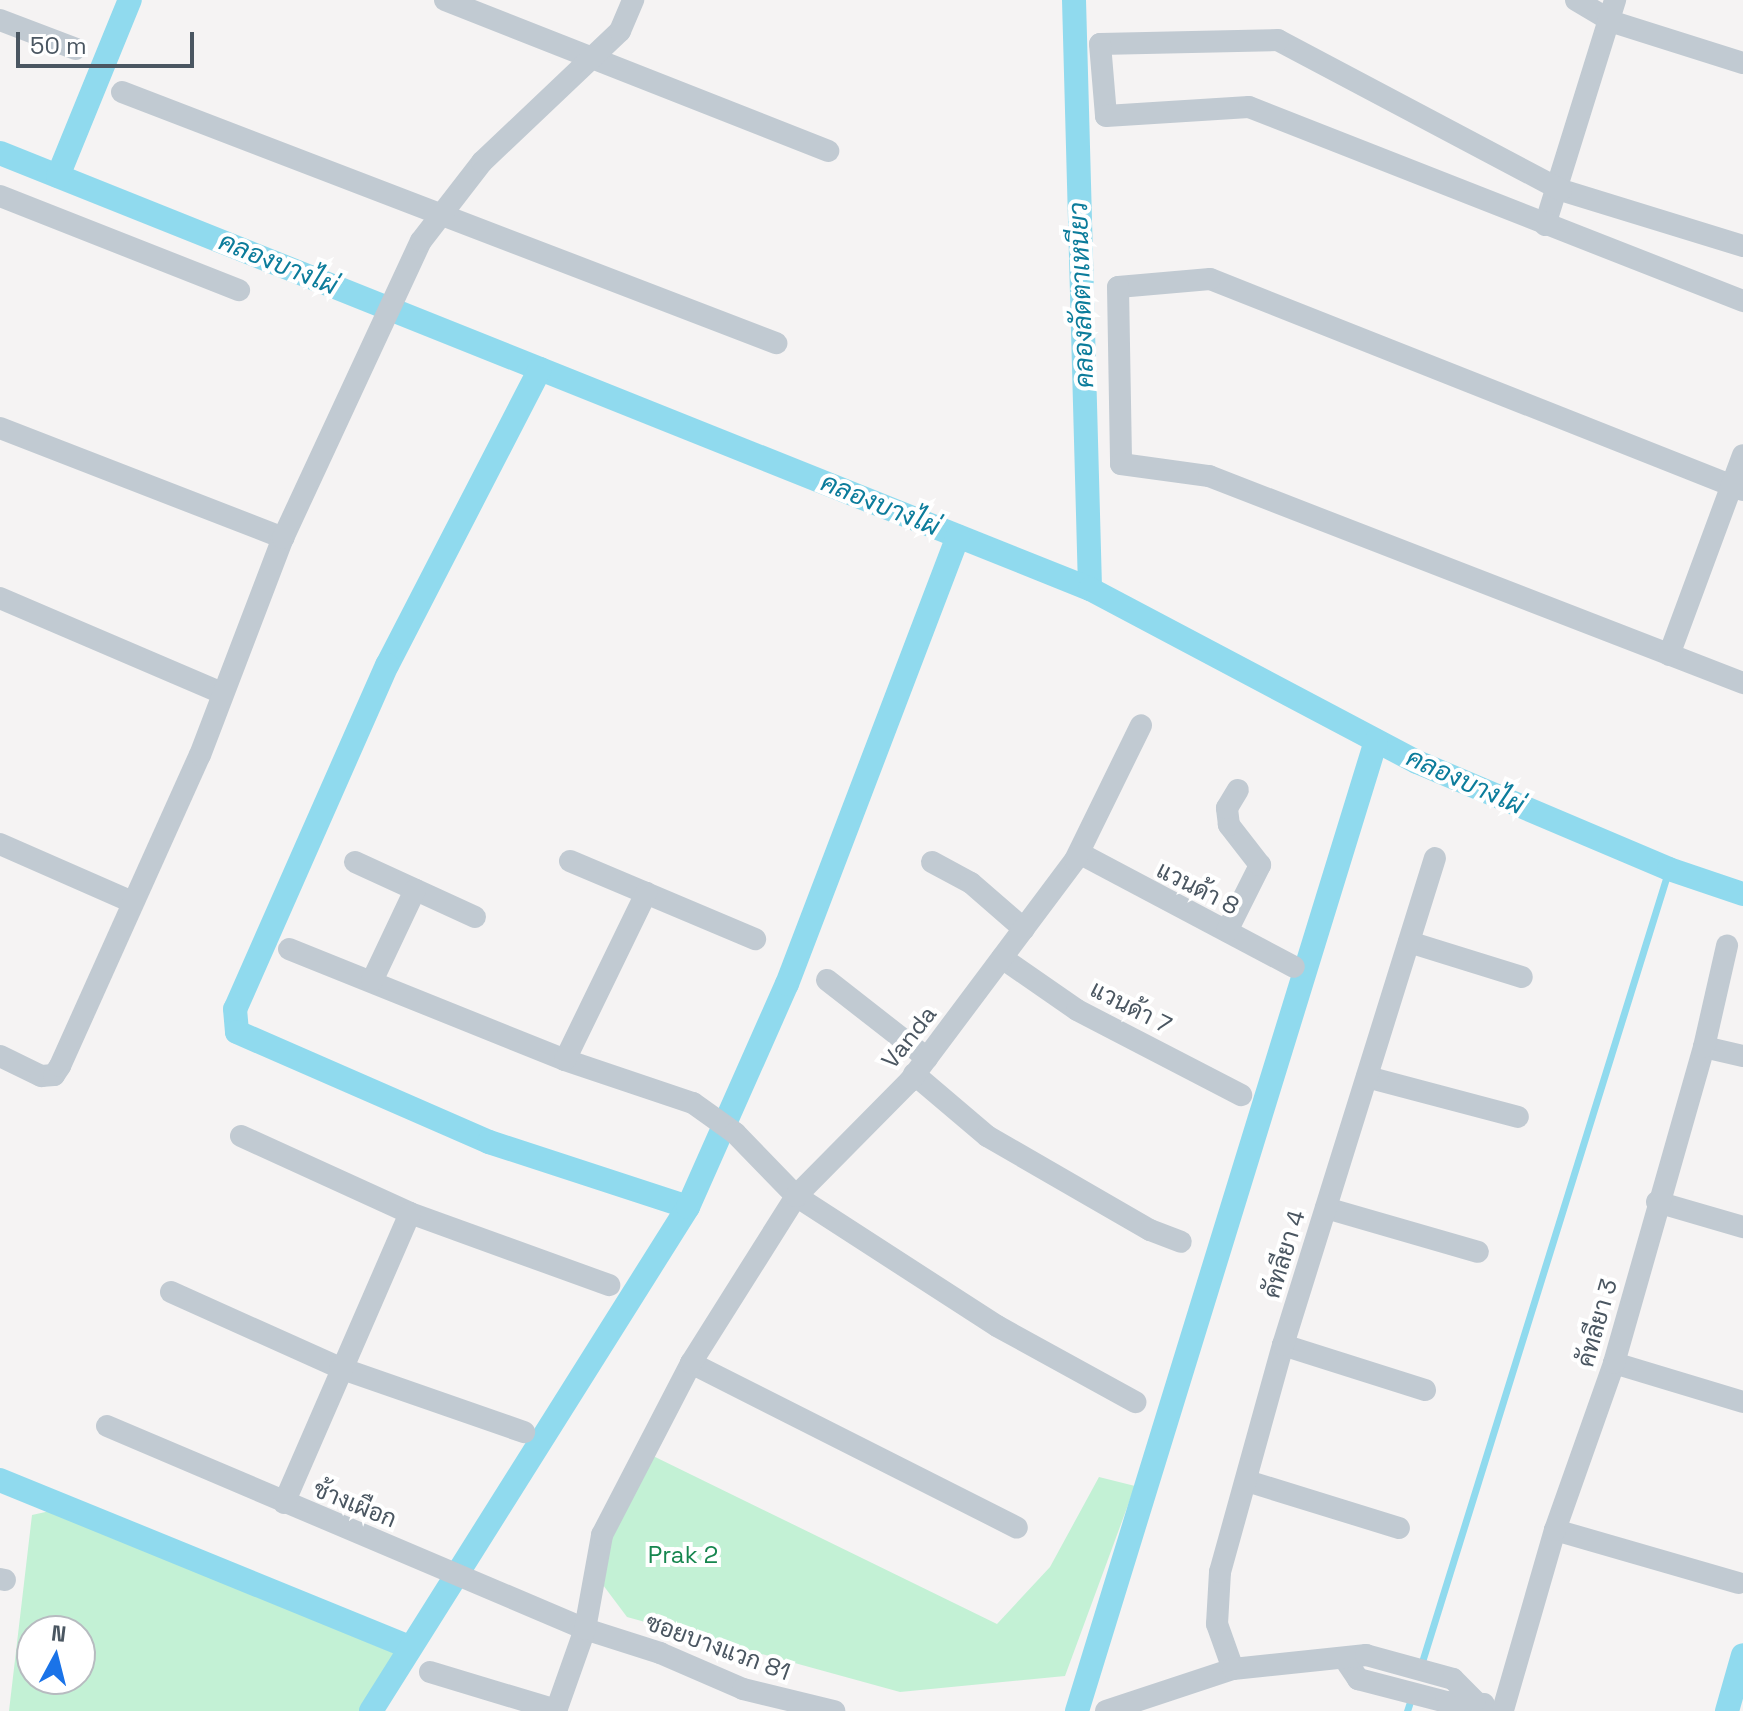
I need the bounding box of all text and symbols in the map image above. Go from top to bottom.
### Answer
scale bar [20,16,198,66]
text: 50 m [30,30,87,61]
water label: คลองลัดตาเหนียว [1063,201,1101,389]
water label: คลองบางไผ่ [214,226,342,302]
water label: คลองบางไผ่ [816,467,944,543]
water label: คลองบางไผ่ [1401,742,1529,822]
street label: แวนด้า 8 [1152,855,1244,921]
street label: แวนด้า 7 [1086,974,1176,1040]
street label: Vanda [876,1000,942,1074]
street label: คัทลียา 4 [1257,1206,1311,1302]
street label: คัทลียา 3 [1571,1276,1623,1370]
street label: ช้างเผือก [309,1474,401,1534]
park label: Prak 2 [648,1541,718,1569]
street label: ซอยบางแวก 81 [642,1608,794,1686]
north arrow [16,1615,96,1695]
text: N [50,1618,68,1648]

